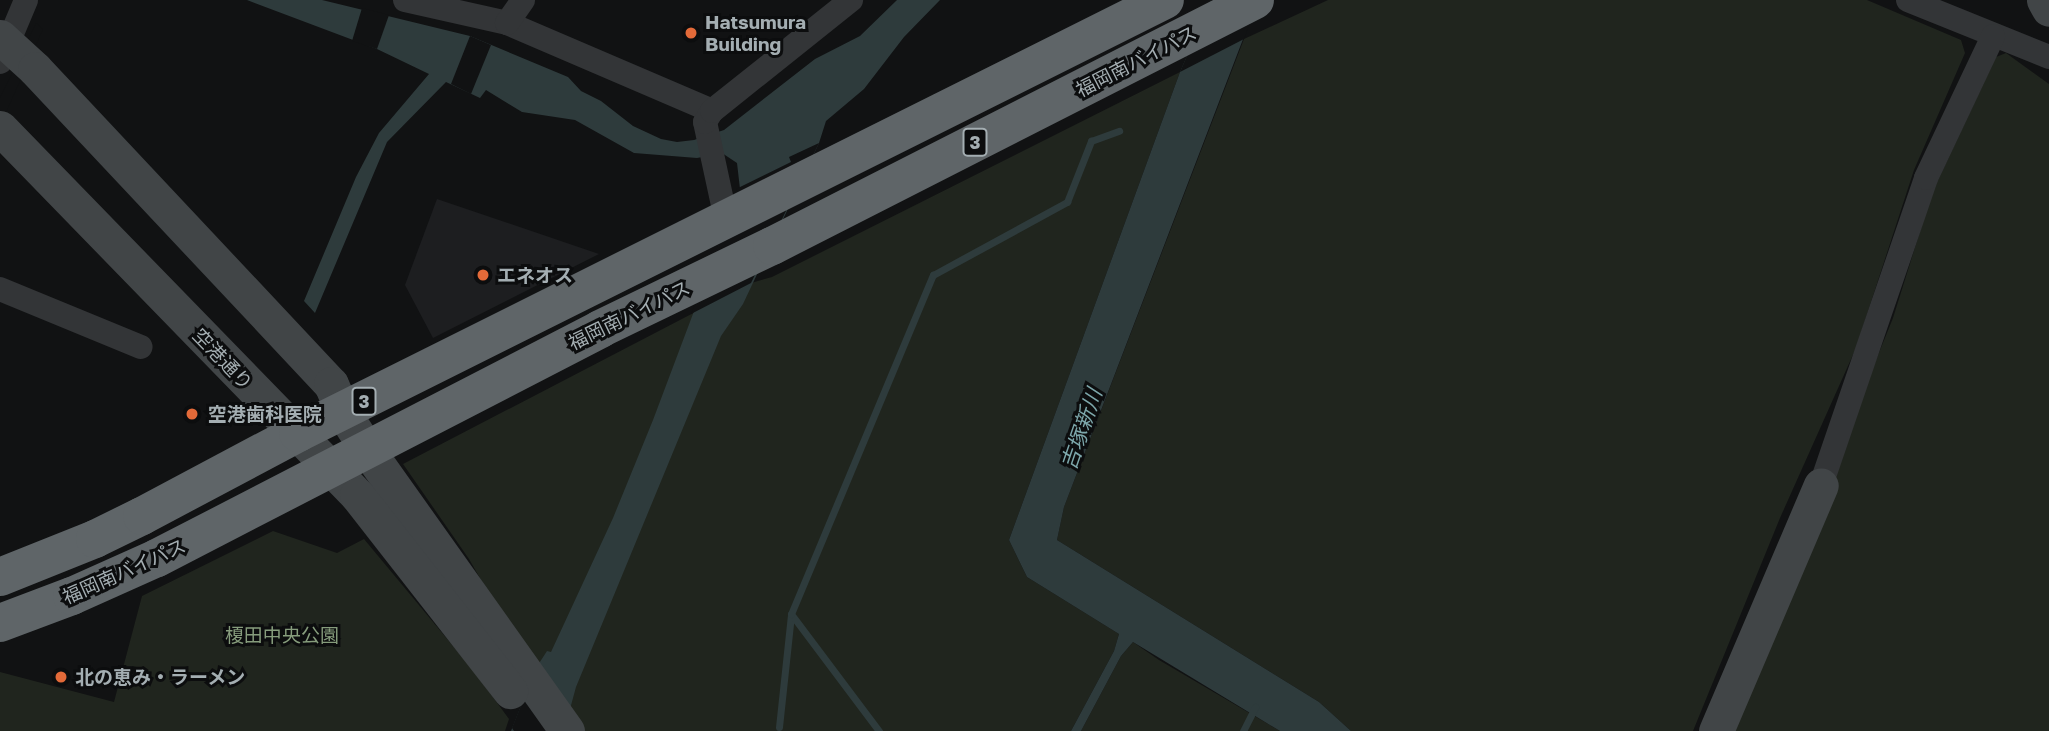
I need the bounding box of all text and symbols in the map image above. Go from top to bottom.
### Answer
place label: Hatsumura Building [705,11,806,55]
street label: 福岡南バイパス [1072,21,1200,101]
marker: Hatsumura Building [683,25,699,41]
road number: 3 [961,127,989,156]
place label: エネオス [497,264,573,286]
marker: エネオス [475,267,491,283]
street label: 福岡南バイパス [564,276,694,354]
street label: 空港通り [188,324,258,394]
water label: 吉塚新川 [1055,385,1107,473]
road number: 3 [350,386,378,416]
place label: 空港歯科医院 [208,403,322,425]
marker: 空港歯科医院 [182,404,202,424]
street label: 福岡南バイパス [59,534,189,608]
park label: 榎田中央公園 [225,624,339,646]
place label: 北の恵み・ラーメン [75,666,246,688]
marker: 北の恵み・ラーメン [53,669,69,685]

